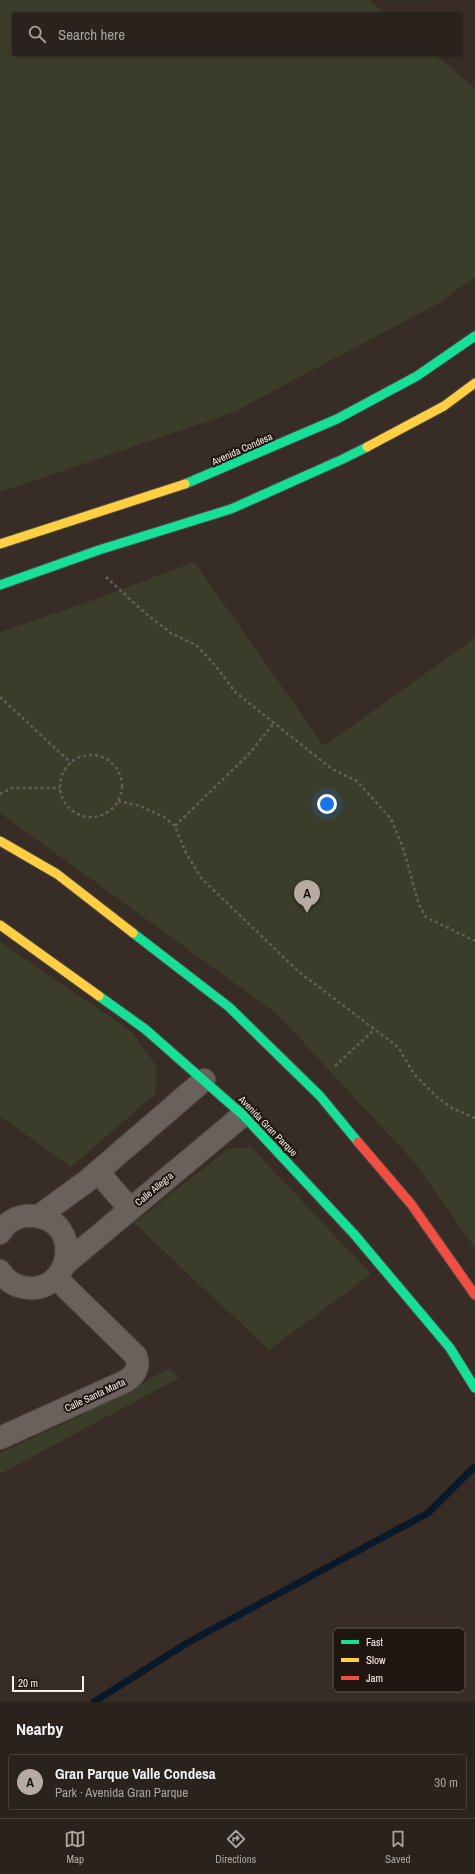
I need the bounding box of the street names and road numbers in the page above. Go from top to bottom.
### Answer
street label: Avenida Condesa [209,430,275,469]
street label: Avenida Gran Parque [235,1092,300,1159]
street label: Calle Allegra [132,1169,176,1209]
street label: Calle Santa Marta [63,1375,128,1415]

